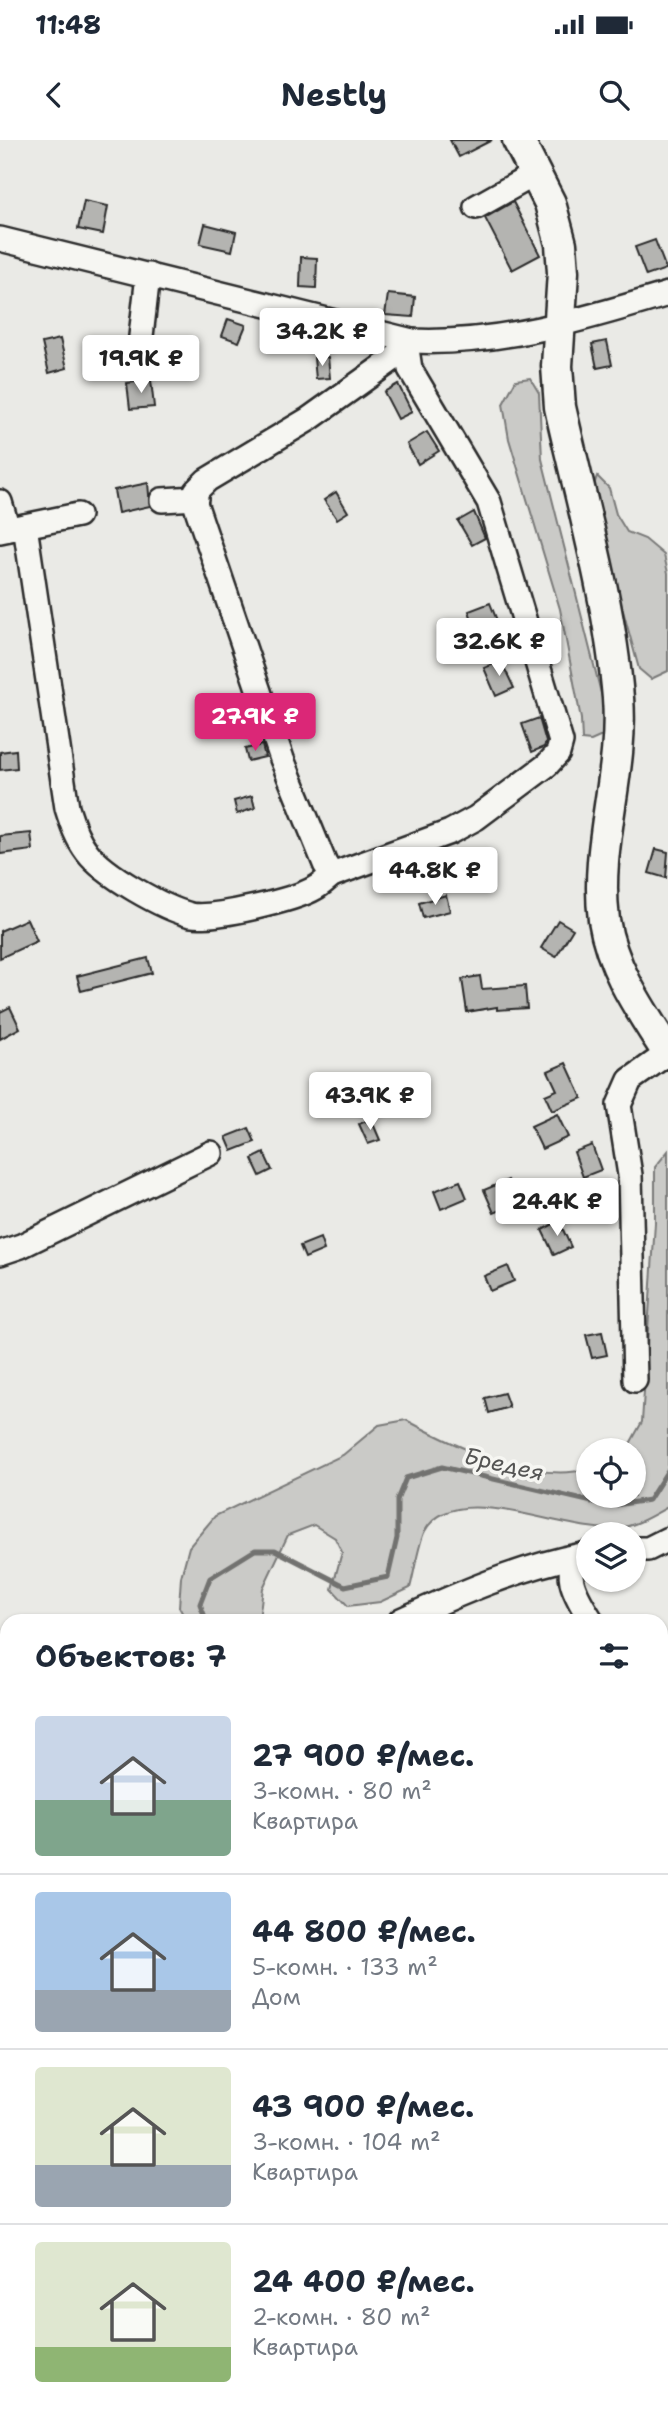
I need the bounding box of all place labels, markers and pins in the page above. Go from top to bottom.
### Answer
pin: 34.2K ₽ [257,308,387,368]
pin: 19.9K ₽ [76,336,206,395]
pin: 32.6K ₽ [434,618,564,678]
pin: 27.9K ₽ [190,694,320,753]
pin: 44.8K ₽ [370,848,500,907]
pin: 43.9K ₽ [305,1072,435,1132]
pin: 24.4K ₽ [492,1178,622,1238]

